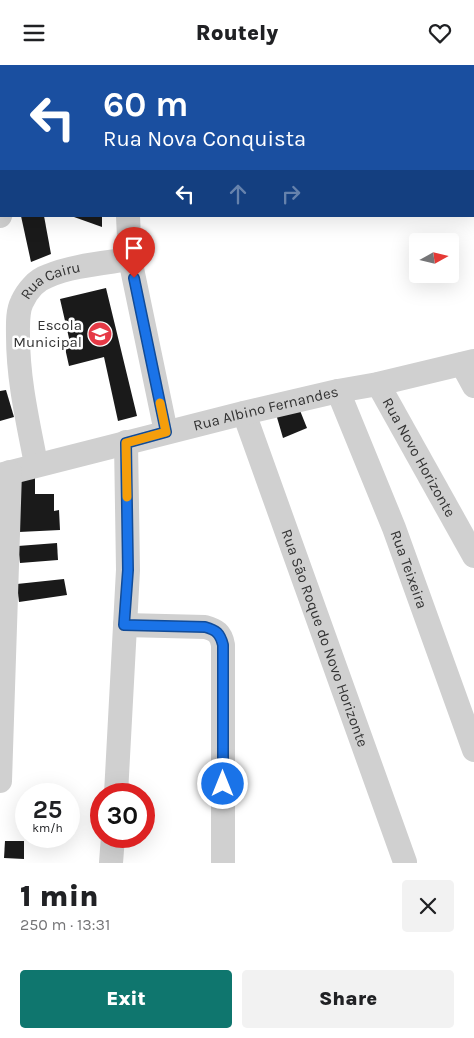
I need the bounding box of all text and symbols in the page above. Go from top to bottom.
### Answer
icon: menu [20,19,48,47]
icon: heart [426,19,454,47]
text: Routely [196,20,278,46]
text: 60 m [103,84,188,125]
icon: left [20,85,85,150]
text: Rua Nova Conquista [103,126,306,152]
icon: left [171,180,199,208]
icon: ahead [224,180,252,208]
icon: right [277,180,305,208]
pin [113,227,155,278]
north arrow [409,233,459,283]
map controls [409,233,459,283]
icon: arrive [120,234,148,262]
street label: Rua Cairu [16,258,82,303]
place label: Escola Municipal [13,316,82,351]
school or university icon: Escola Municipal [87,321,113,347]
street label: Rua Albino Fernandes [191,382,340,435]
street label: Rua Novo Horizonte [378,395,459,520]
street label: Rua São Roque do Novo Horizonte [277,527,372,749]
street label: Rua Teixeira [387,528,431,611]
position arrow [196,757,248,809]
speed limit sign: 30 [90,783,155,848]
text: 25 [33,795,62,824]
text: km/h [32,821,63,835]
text: 1 min [20,878,99,914]
button: close [402,880,454,932]
text: 250 m · 13:31 [20,915,110,934]
button: Exit [20,970,232,1028]
button: Share [242,970,454,1028]

